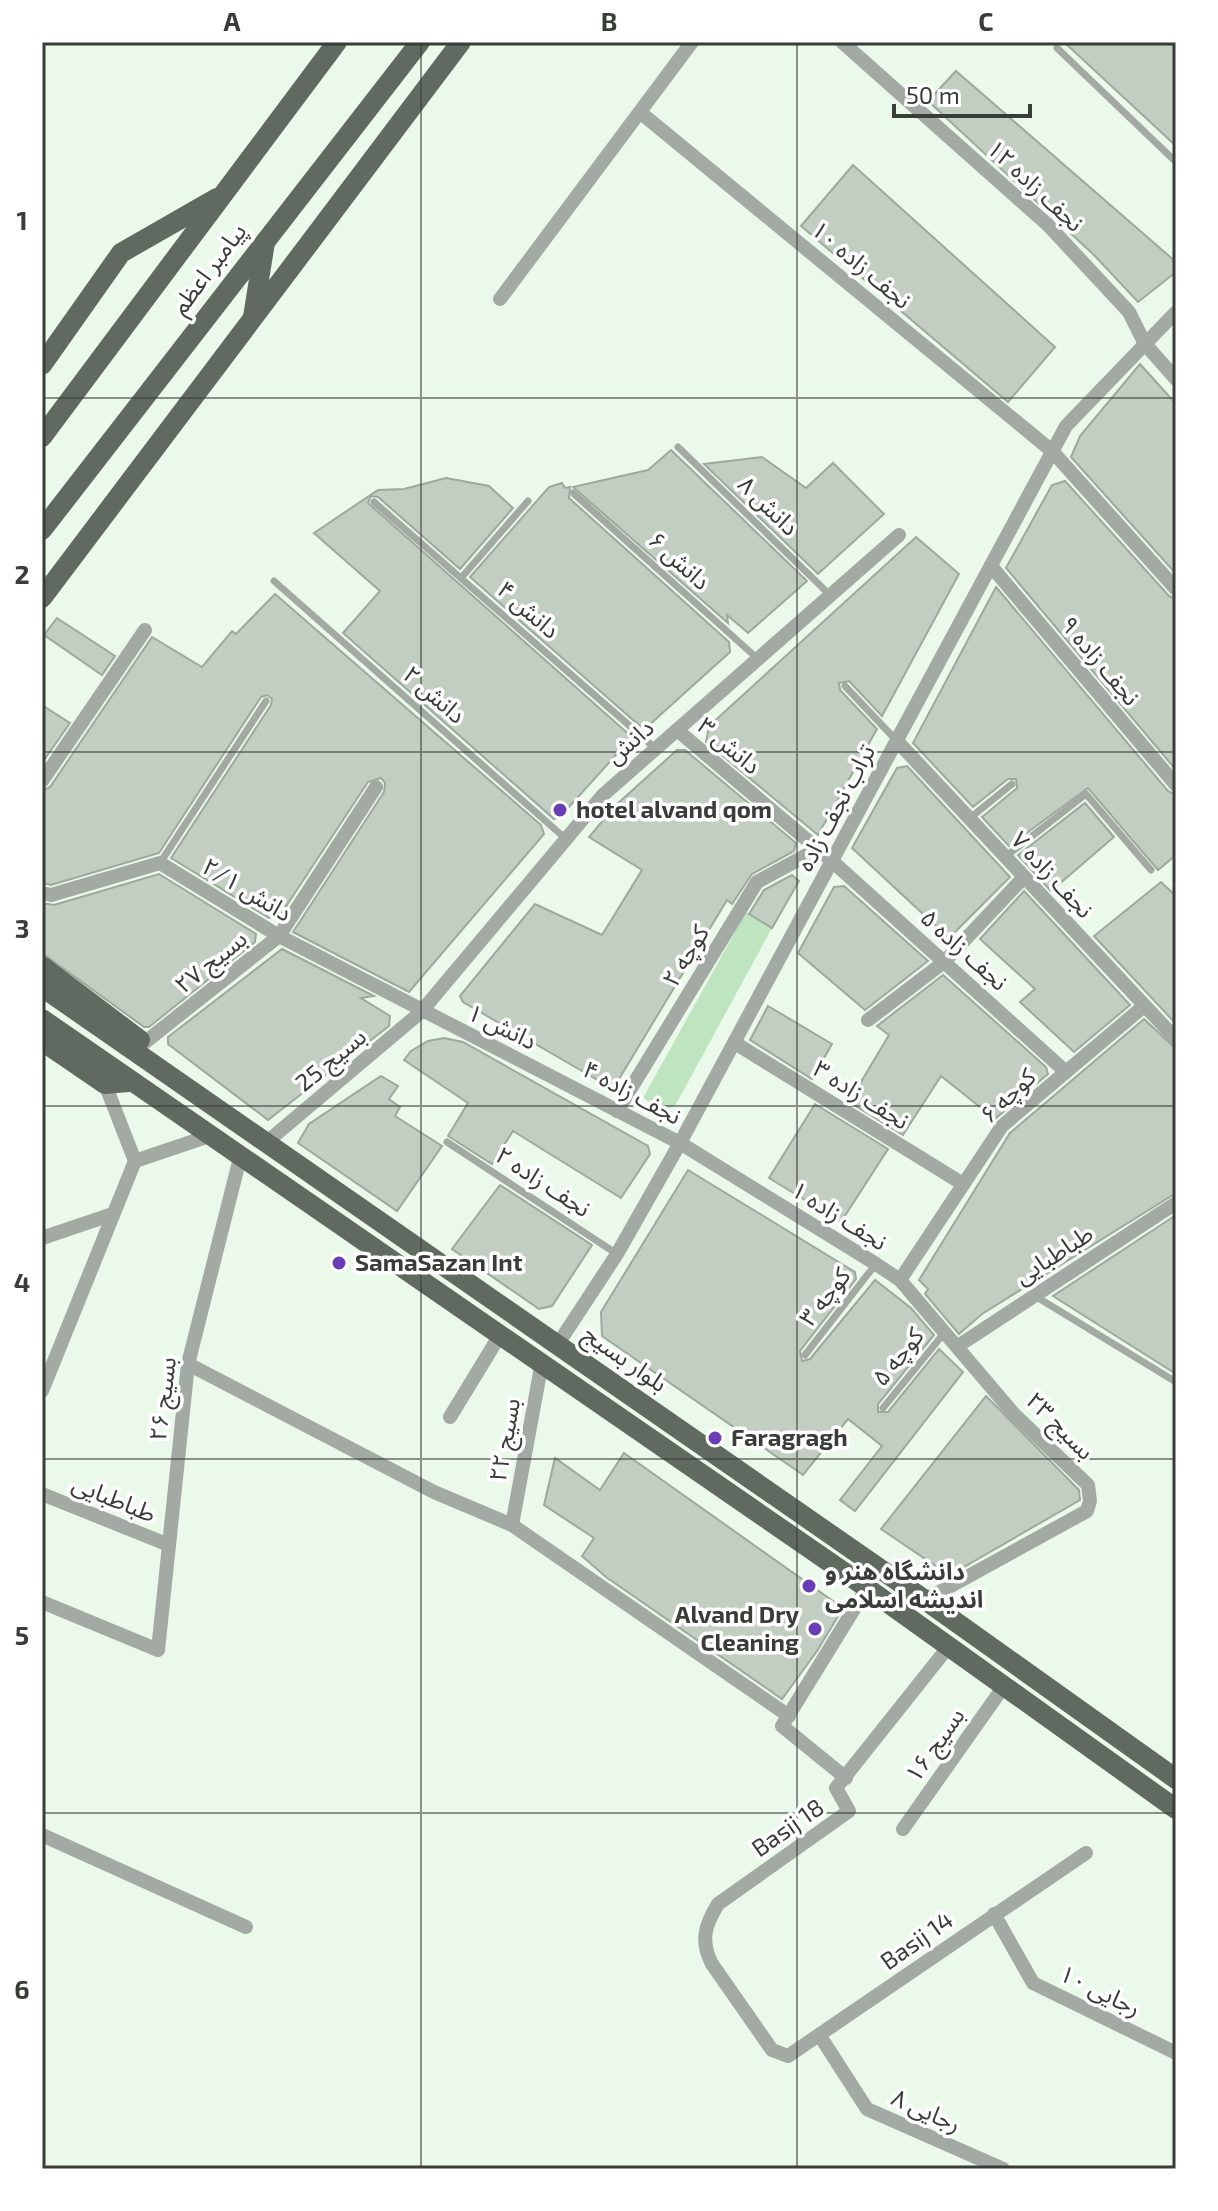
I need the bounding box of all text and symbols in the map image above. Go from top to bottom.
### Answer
text: A [224,5,241,36]
text: B [601,5,617,36]
text: C [978,5,994,36]
scale bar [894,68,1030,118]
text: 50 m [906,80,960,109]
street label: نجف زاده ۱۲ [981,133,1090,238]
text: 1 [16,204,28,235]
street label: نجف زاده ۱۰ [806,214,918,315]
street label: پیامبر اعظم [164,217,255,322]
street label: دانش ۸ [733,469,805,541]
street label: دانش ۶ [643,525,717,595]
text: 2 [14,558,30,589]
street label: دانش ۴ [492,574,566,644]
street label: نجف زاده ۹ [1055,609,1147,711]
street label: دانش ۲ [398,659,472,729]
street label: دانش ۳ [693,710,767,779]
street label: دانش [599,712,659,770]
street label: تراب نجف زاده [789,739,881,876]
place label: hotel alvand qom [576,794,772,823]
marker: hotel alvand qom [551,801,569,819]
street label: نجف زاده ۷ [1005,825,1100,924]
street label: دانش ۲/۱ [198,851,298,927]
street label: نجف زاده ۵ [915,902,1015,996]
text: 3 [15,912,29,943]
street label: کوچه ۲ [655,918,717,992]
street label: بسیج ۲۷ [168,923,254,1002]
street label: دانش ۱ [463,997,542,1055]
street label: بسیج 25 [289,1021,374,1100]
street label: نجف زاده ۳ [808,1053,915,1135]
street label: نجف زاده ۴ [578,1054,687,1131]
street label: کوچه ۶ [973,1061,1043,1130]
street label: نجف زاده ۲ [490,1139,597,1223]
street label: نجف زاده ۱ [786,1174,893,1256]
street label: طباطبایی [1008,1218,1098,1290]
place label: SamaSazan Int [355,1247,523,1276]
marker: SamaSazan Int [330,1254,348,1272]
street label: کوچه ۳ [792,1260,858,1332]
text: 4 [14,1266,30,1297]
street label: بلوار بسیج [576,1318,674,1401]
street label: کوچه ۵ [865,1320,931,1392]
street label: بسیج ۲۶ [142,1355,185,1443]
street label: بسیج ۲۳ [1018,1385,1101,1468]
street label: بسیج ۲۲ [482,1396,529,1484]
place label: Faragragh [731,1422,848,1451]
marker: Faragragh [706,1429,724,1447]
street label: طباطبایی [68,1468,161,1528]
place label: دانشگاه هنر و اندیشه اسلامی [825,1556,983,1614]
marker: دانشگاه هنر و اندیشه اسلامی [800,1577,818,1595]
place label: Alvand Dry Cleaning [675,1599,799,1656]
text: 5 [15,1619,29,1650]
marker: Alvand Dry Cleaning [806,1620,824,1638]
street label: بسیج ۱۶ [898,1701,973,1789]
street label: Basij 18 [745,1791,829,1862]
street label: Basij 14 [874,1904,958,1975]
street label: رجایی ۱۰ [1055,1958,1146,2023]
text: 6 [14,1973,30,2004]
street label: رجایی ۸ [887,2082,966,2139]

